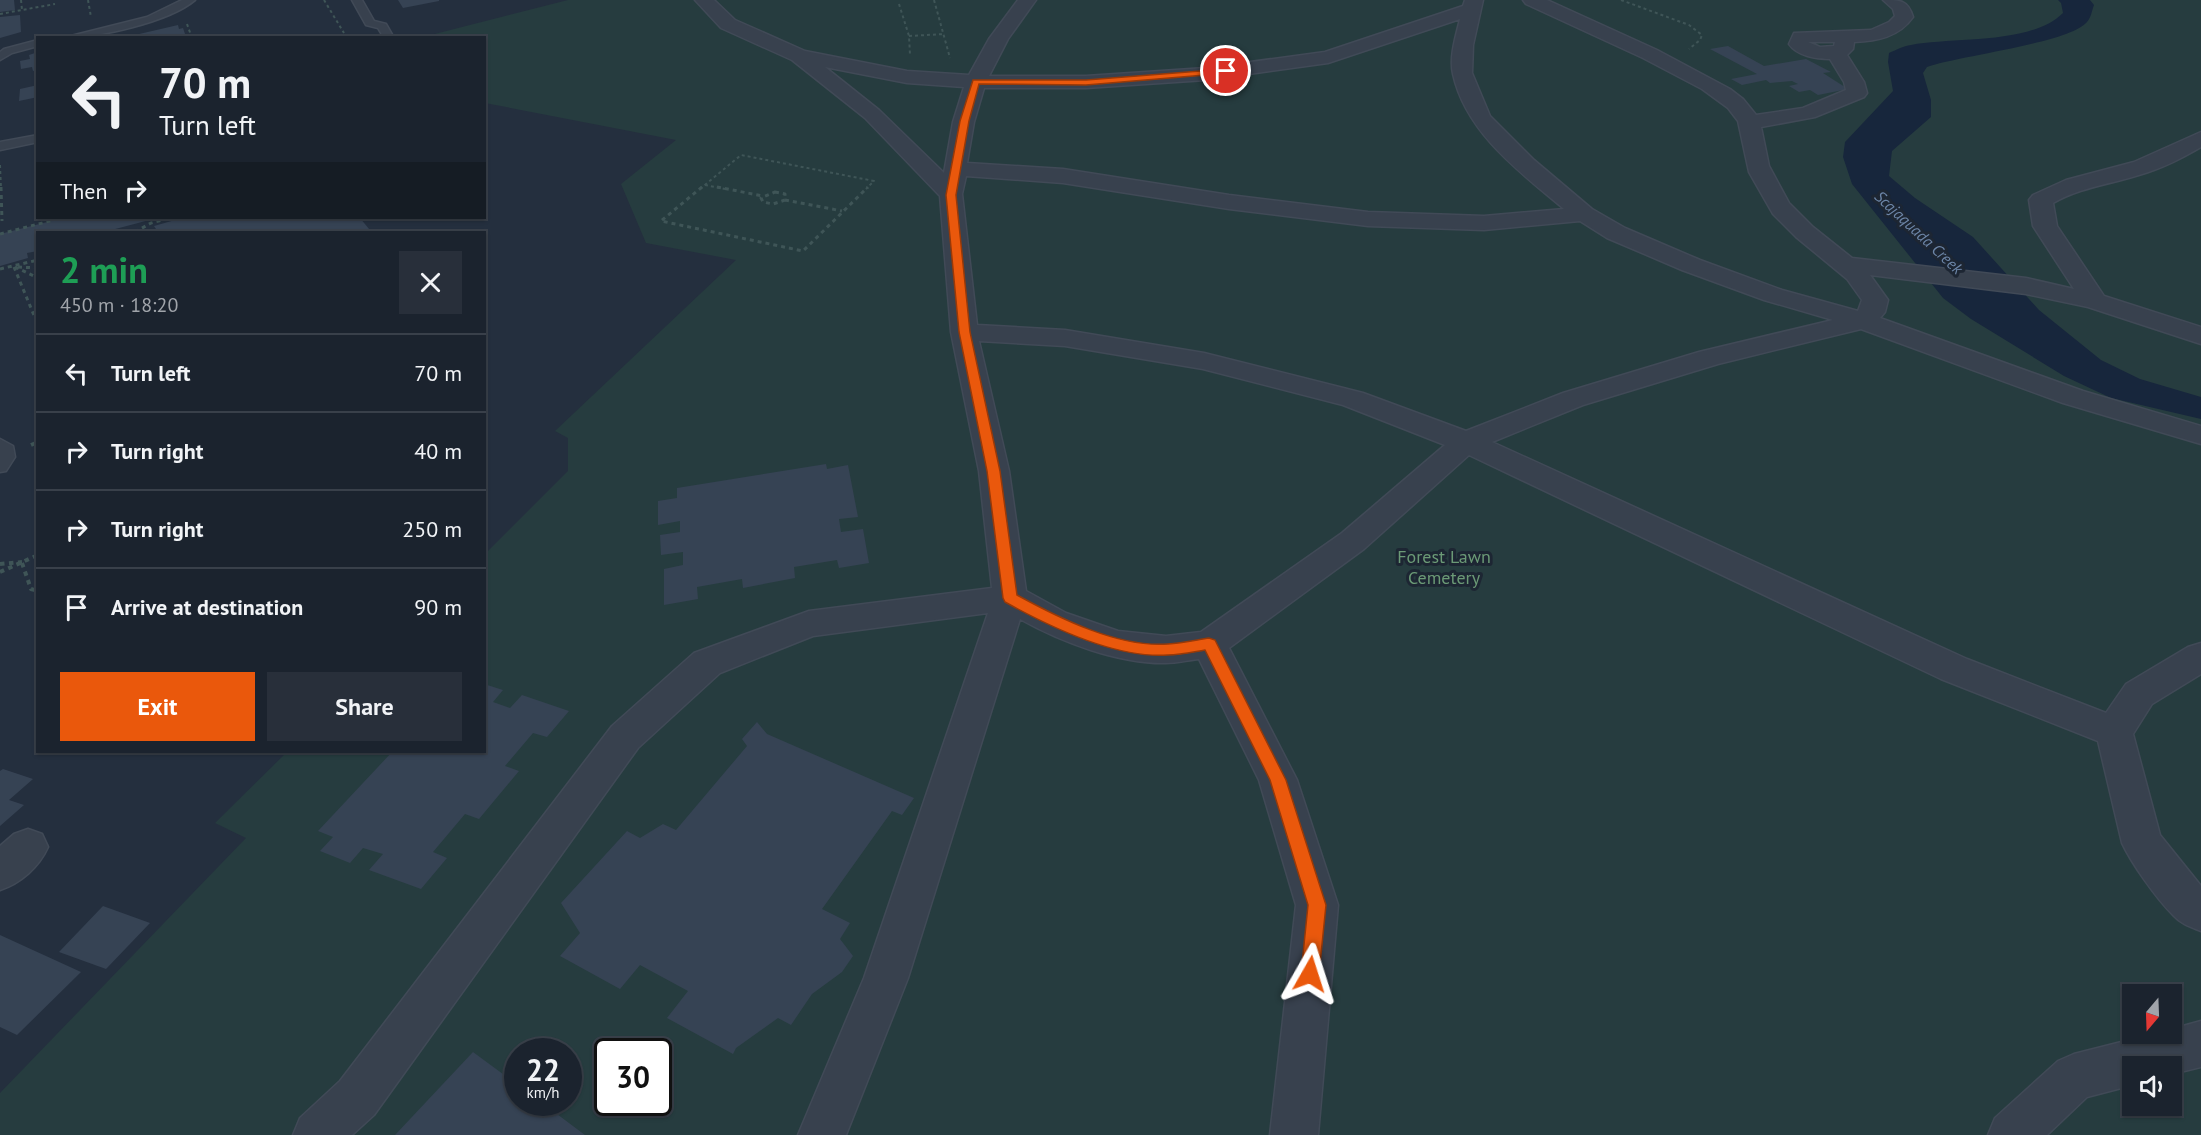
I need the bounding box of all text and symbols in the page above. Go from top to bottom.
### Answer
pin [1200,45,1251,96]
icon: arrive [1209,54,1242,87]
text: 70 m [159,55,251,110]
icon: left [60,60,138,138]
text: Turn left [159,108,256,142]
icon: right [119,174,152,207]
text: Then [60,177,107,205]
water label: Scajaquada Creek [1871,186,1968,279]
text: 2 min [60,246,148,293]
button: close [399,251,462,314]
text: 450 m · 18:20 [60,292,178,318]
icon: left [60,357,93,390]
text: Turn left [111,359,191,387]
text: 70 m [414,359,462,387]
icon: right [60,435,93,468]
text: Turn right [111,437,203,465]
text: 40 m [414,437,462,465]
icon: right [60,513,93,546]
text: Turn right [111,515,203,543]
text: 250 m [402,515,462,543]
park label: Forest Lawn Cemetery [1397,545,1491,589]
icon: arrive [60,591,93,624]
text: Arrive at destination [111,593,303,621]
text: 90 m [414,593,462,621]
button: Exit [60,672,255,741]
button: Share [267,672,462,741]
position arrow [1278,942,1342,1006]
north arrow [2122,984,2182,1044]
map controls [2122,984,2182,1116]
speed limit sign: 30 [594,1038,672,1116]
text: 22 [526,1050,560,1089]
button: sound [2122,1056,2182,1116]
text: km/h [527,1083,559,1102]

